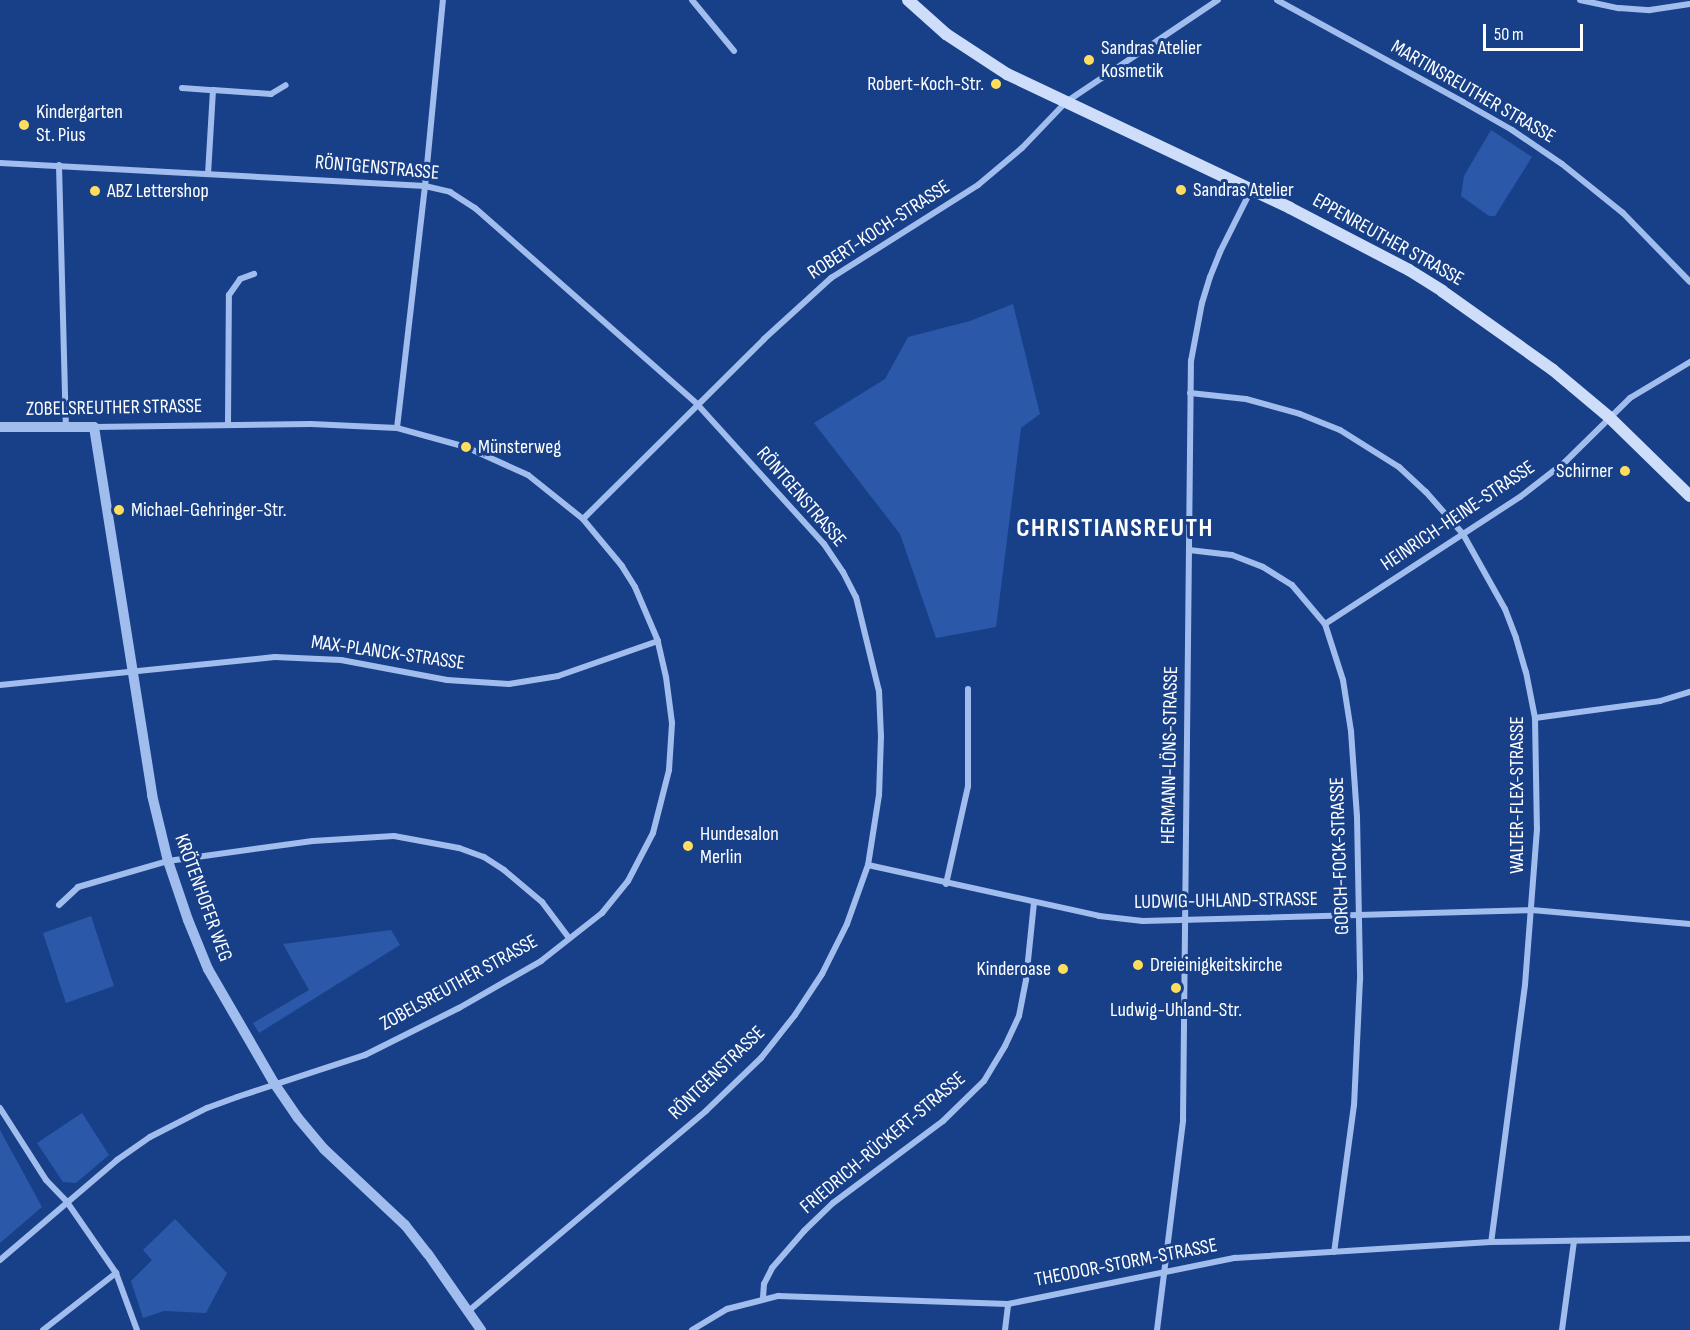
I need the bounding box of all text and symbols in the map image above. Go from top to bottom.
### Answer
scale bar [1486,12,1586,50]
text: 50 m [1494,24,1524,45]
street label: MARTINSREUTHER STRASSE [1387,35,1559,149]
place label: Sandras Atelier Kosmetik [1101,36,1202,83]
marker: Sandras Atelier Kosmetik [1082,53,1096,67]
place label: Robert-Koch-Str. [867,72,984,96]
marker: Robert-Koch-Str. [989,77,1003,91]
place label: Kindergarten St. Pius [36,101,123,148]
marker: Kindergarten St. Pius [17,118,31,132]
street label: RÖNTGENSTRASSE [314,151,440,185]
street label: ROBERT-KOCH-STRASSE [803,175,955,285]
place label: Sandras Atelier [1193,178,1294,202]
place label: ABZ Lettershop [107,179,209,203]
marker: Sandras Atelier [1174,183,1188,197]
marker: ABZ Lettershop [88,184,102,198]
street label: EPPENREUTHER STRASSE [1308,189,1468,291]
street label: ZOBELSREUTHER STRASSE [26,394,202,422]
place label: Münsterweg [478,435,561,459]
marker: Münsterweg [459,440,473,454]
street label: RÖNTGENSTRASSE [751,442,851,552]
street label: HEINRICH-HEINE-STRASSE [1376,456,1540,576]
place label: Schirner [1556,459,1613,483]
marker: Schirner [1618,464,1632,478]
place label: Michael-Gehringer-Str. [131,498,286,522]
marker: Michael-Gehringer-Str. [112,503,126,517]
district label: CHRISTIANSREUTH [1016,513,1214,545]
street label: MAX-PLANCK-STRASSE [310,630,466,676]
street label: HERMANN-LÖNS-STRASSE [1156,666,1184,844]
street label: WALTER-FLEX-STRASSE [1505,716,1529,874]
street label: GORCH-FOCK-STRASSE [1325,777,1355,935]
place label: Hundesalon Merlin [700,822,779,869]
street label: KRÖTENHOFER WEG [169,831,237,965]
marker: Hundesalon Merlin [681,839,695,853]
street label: LUDWIG-UHLAND-STRASSE [1134,887,1318,915]
street label: ZOBELSREUTHER STRASSE [376,930,542,1036]
place label: Dreieinigkeitskirche [1150,953,1283,977]
place label: Kinderoase [977,957,1051,981]
marker: Dreieinigkeitskirche [1131,958,1145,972]
marker: Kinderoase [1056,962,1070,976]
marker: Ludwig-Uhland-Str. [1169,981,1183,995]
place label: Ludwig-Uhland-Str. [1110,998,1242,1022]
street label: RÖNTGENSTRASSE [664,1021,770,1125]
street label: FRIEDRICH-RÜCKERT-STRASSE [796,1067,970,1219]
street label: THEODOR-STORM-STRASSE [1033,1234,1219,1292]

